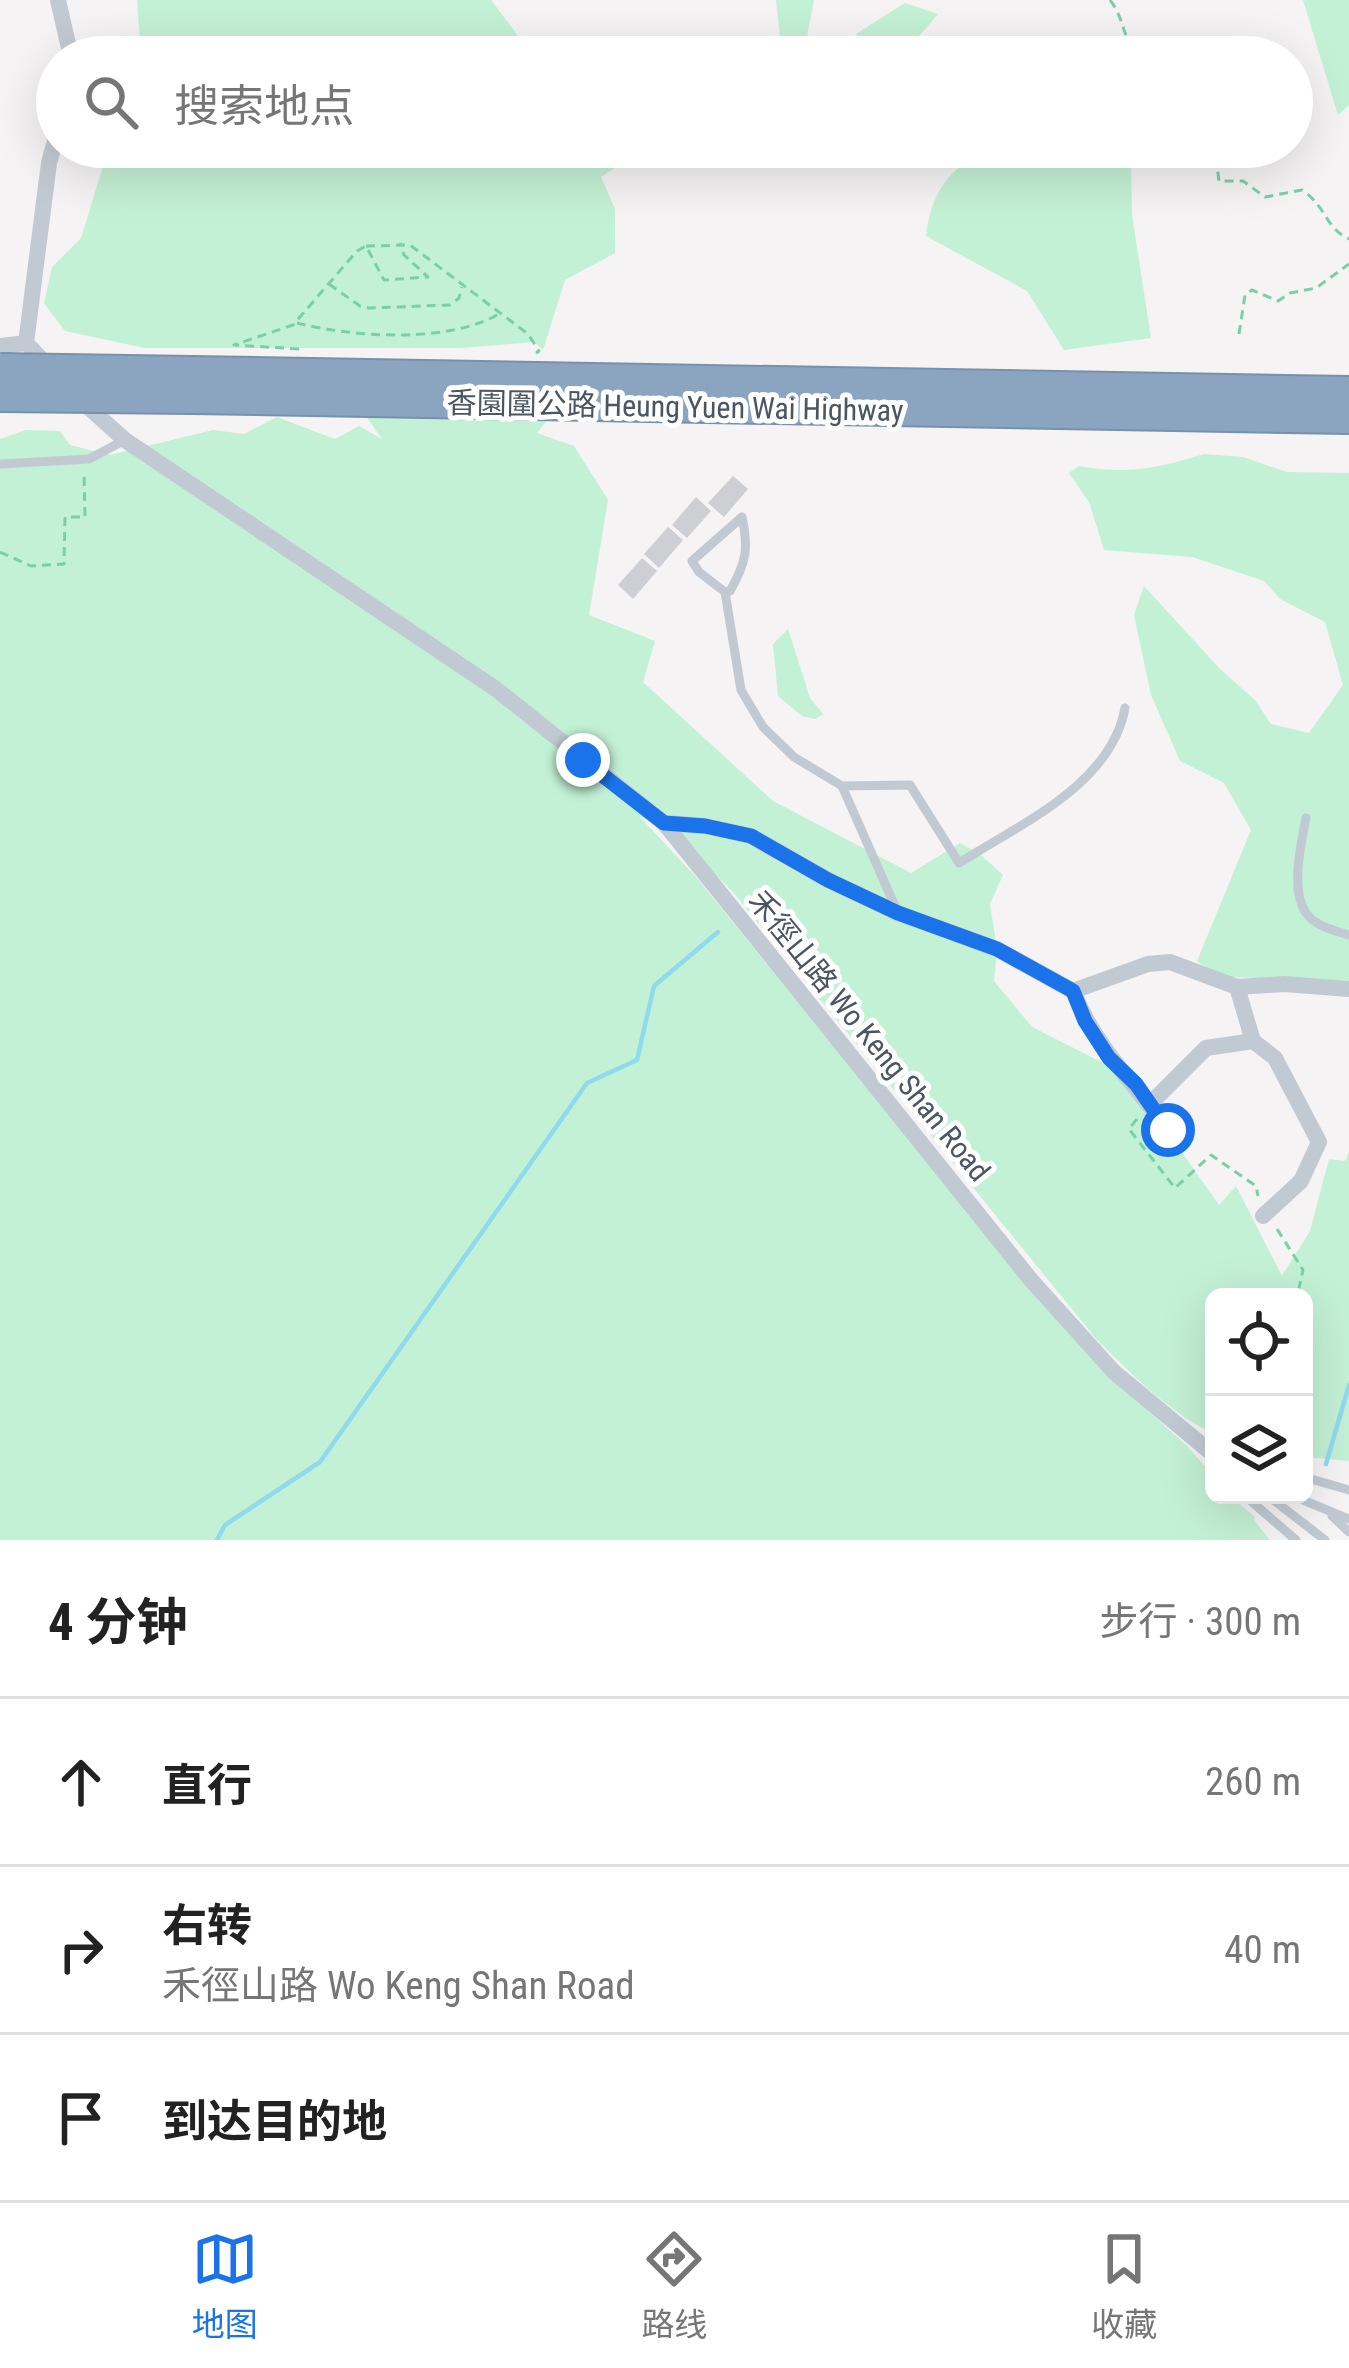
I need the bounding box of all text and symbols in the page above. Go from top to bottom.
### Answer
search box [36,36,1313,168]
icon: search [78,69,144,135]
text: 搜索地点 [174,80,354,133]
street label: 香園圍公路 Heung Yuen Wai Highway [446,385,904,428]
route end [556,733,610,787]
street label: 禾徑山路 Wo Keng Shan Road [741,883,997,1188]
route start [1141,1103,1195,1157]
map controls [1205,1288,1313,1504]
button: locate [1205,1288,1313,1396]
button: layers [1205,1396,1313,1504]
text: 4 分钟 [48,1593,188,1652]
text: 步行 · 300 m [1100,1599,1301,1645]
icon: ahead [48,1749,114,1815]
text: 直行 [162,1759,252,1812]
text: 260 m [1205,1759,1301,1805]
text: 右转 [162,1899,252,1952]
icon: right [48,1917,114,1983]
text: 40 m [1224,1927,1301,1973]
text: 禾徑山路 Wo Keng Shan Road [162,1963,635,2009]
icon: arrive [48,2085,114,2151]
text: 到达目的地 [162,2095,387,2148]
tab: 地图 [192,2226,258,2346]
tab: 路线 [641,2226,707,2346]
tab: 收藏 [1091,2226,1157,2346]

